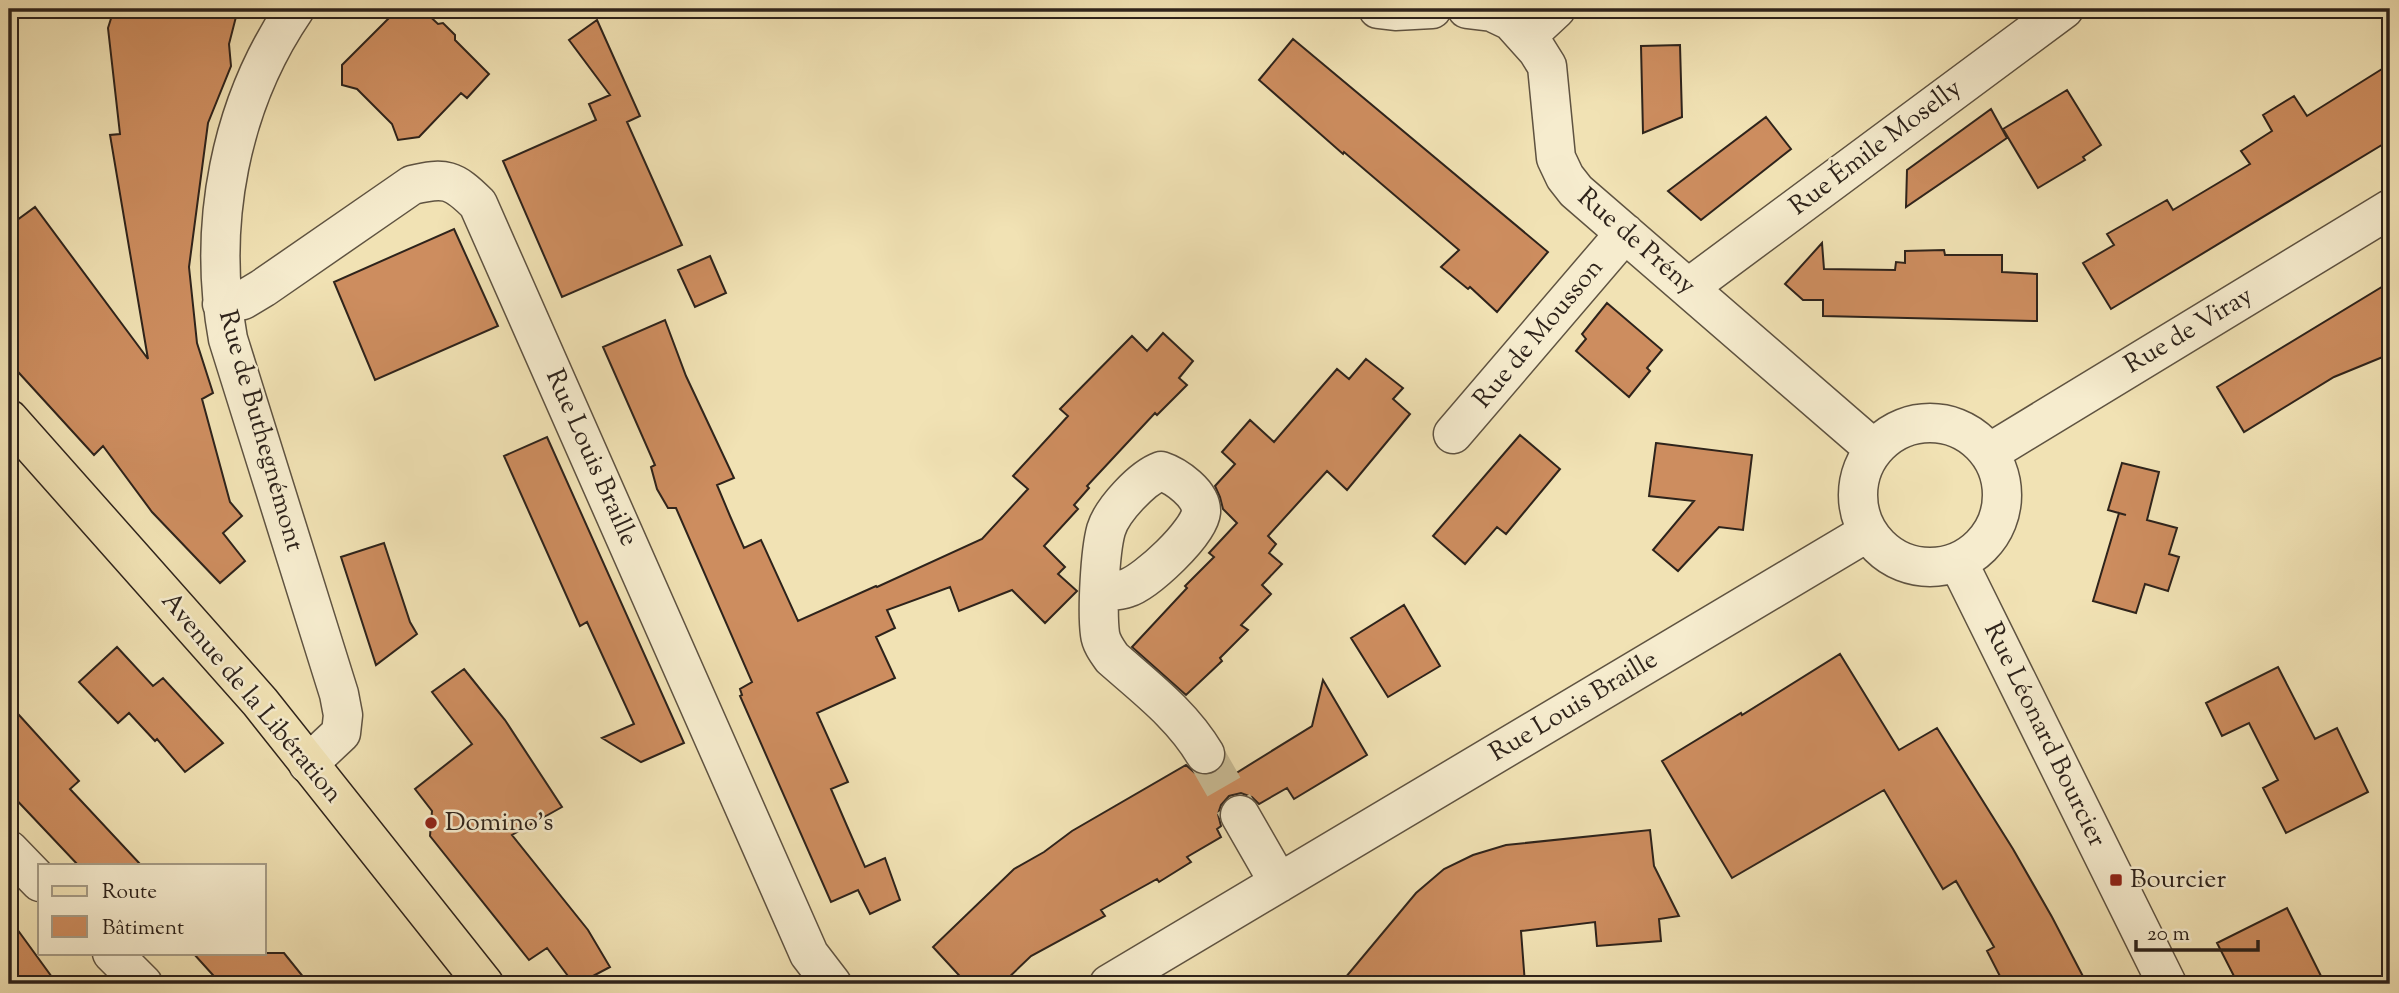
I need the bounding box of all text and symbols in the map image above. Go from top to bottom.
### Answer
street label: Rue Émile Moselly [1782,71,1970,225]
street label: Rue de Prény [1569,180,1703,304]
street label: Rue de Mousson [1465,251,1613,417]
street label: Rue de Viray [2118,278,2260,384]
street label: Rue de Buthegnémont [208,306,312,556]
street label: Rue Louis Braille [535,363,647,553]
street label: Avenue de la Libération [151,584,351,812]
street label: Rue Léonard Bourcier [1974,616,2115,854]
street label: Rue Louis Braille [1483,642,1665,772]
place label: Domino's [445,805,554,842]
marker: Domino's [423,815,439,831]
place label: Bourcier [2130,862,2226,899]
legend [38,864,266,954]
marker: Bourcier [2108,872,2124,888]
text: Route [102,878,157,908]
scale bar [2136,909,2259,953]
text: Bâtiment [102,914,184,944]
text: 20 m [2147,920,2190,950]

